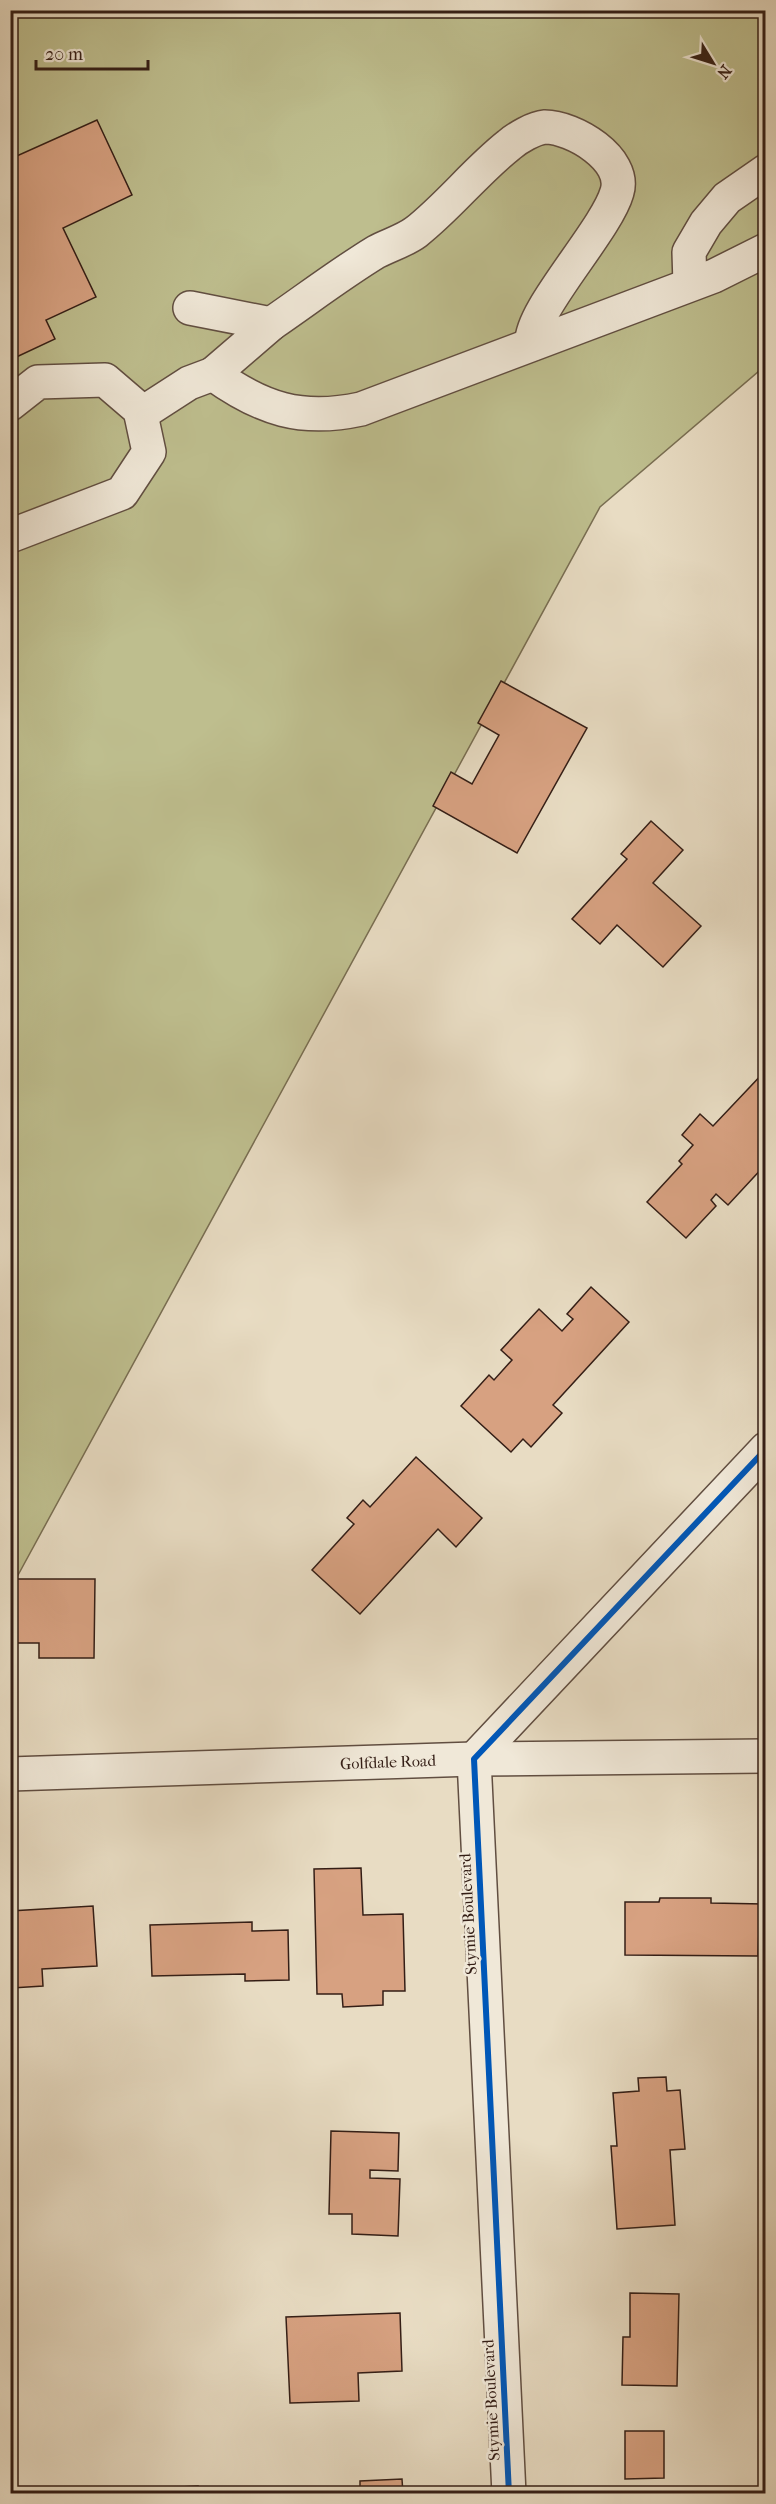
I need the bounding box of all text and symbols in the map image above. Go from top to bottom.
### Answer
scale bar [36,33,148,71]
north arrow [683,33,743,93]
text: 20 m [45,44,83,65]
text: N [713,61,736,83]
street label: Golfdale Road [340,1751,437,1773]
street label: Stymie Boulevard [455,1852,481,1975]
street label: Stymie Boulevard [478,2338,504,2461]

